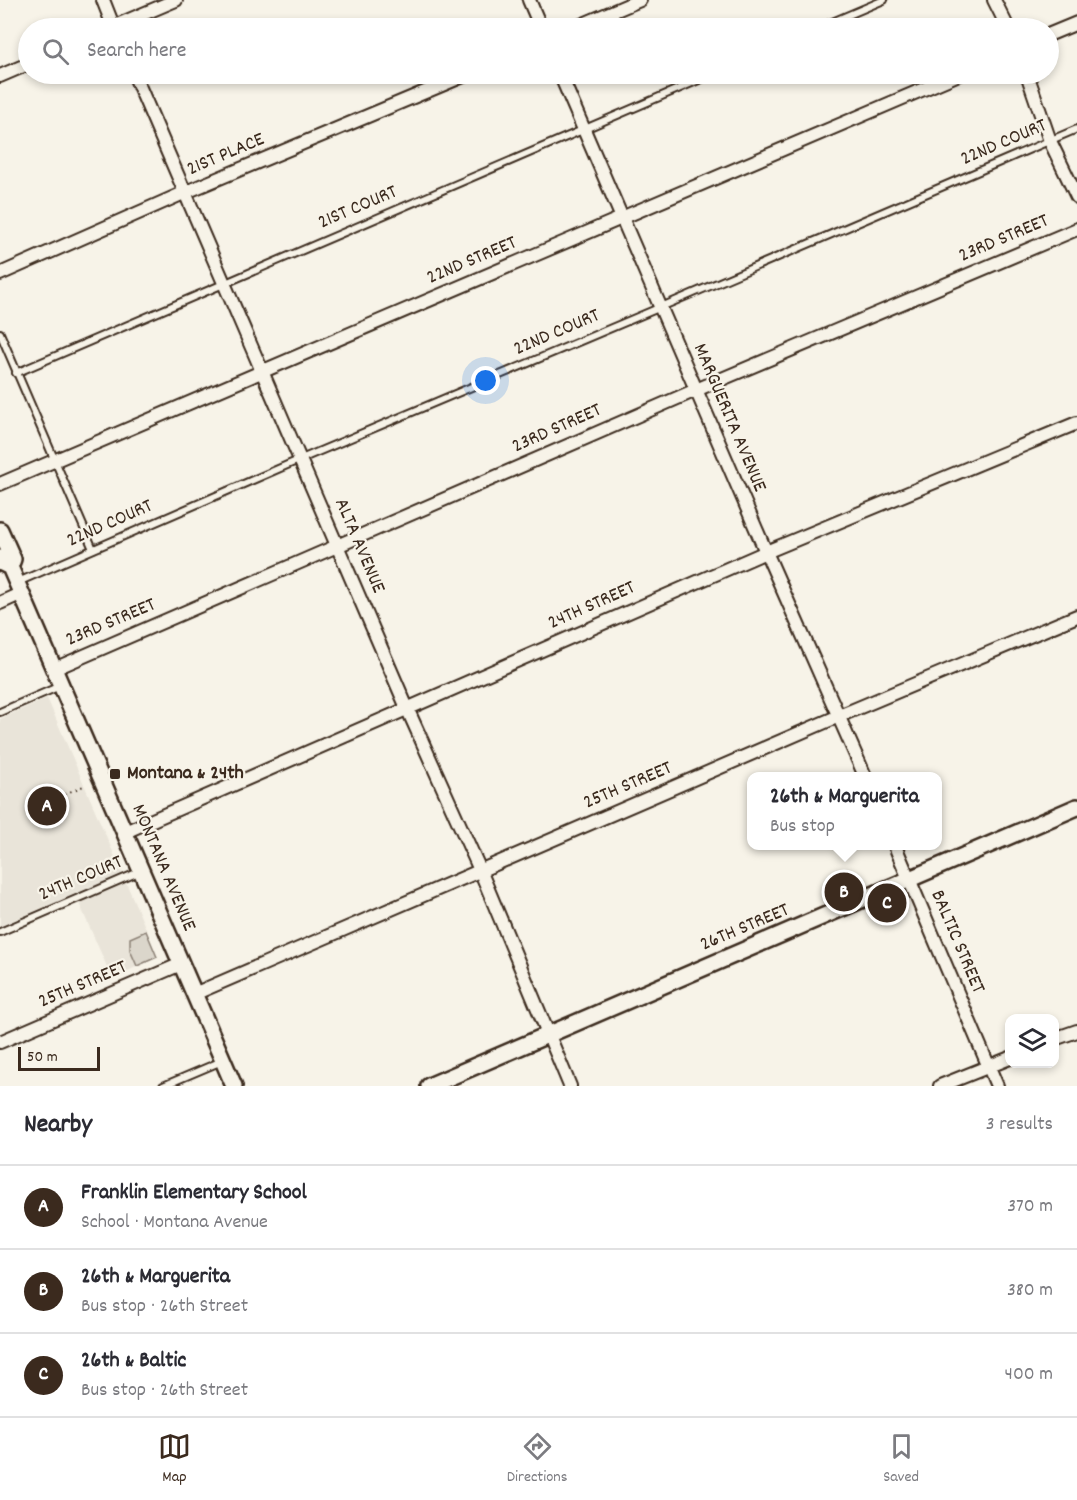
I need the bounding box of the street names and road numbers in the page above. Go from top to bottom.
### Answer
street label: 22ND COURT [957,112,1051,174]
street label: 21ST PLACE [183,126,269,184]
street label: 21ST COURT [314,179,402,237]
street label: 23RD STREET [955,208,1053,270]
street label: 22ND STREET [423,230,521,292]
street label: 22ND COURT [510,302,604,364]
street label: MARGUERITA AVENUE [685,339,773,497]
street label: 23RD STREET [508,397,606,461]
street label: 22ND COURT [63,493,157,555]
street label: ALTA AVENUE [326,494,392,598]
street label: 24TH STREET [544,574,640,638]
street label: 23RD STREET [62,592,160,654]
street label: 25TH STREET [579,755,677,817]
street label: MONTANA AVENUE [124,800,202,936]
street label: 24TH COURT [35,849,127,909]
street label: BALTIC STREET [923,886,991,998]
street label: 26TH STREET [696,897,794,959]
street label: 25TH STREET [34,954,132,1016]

